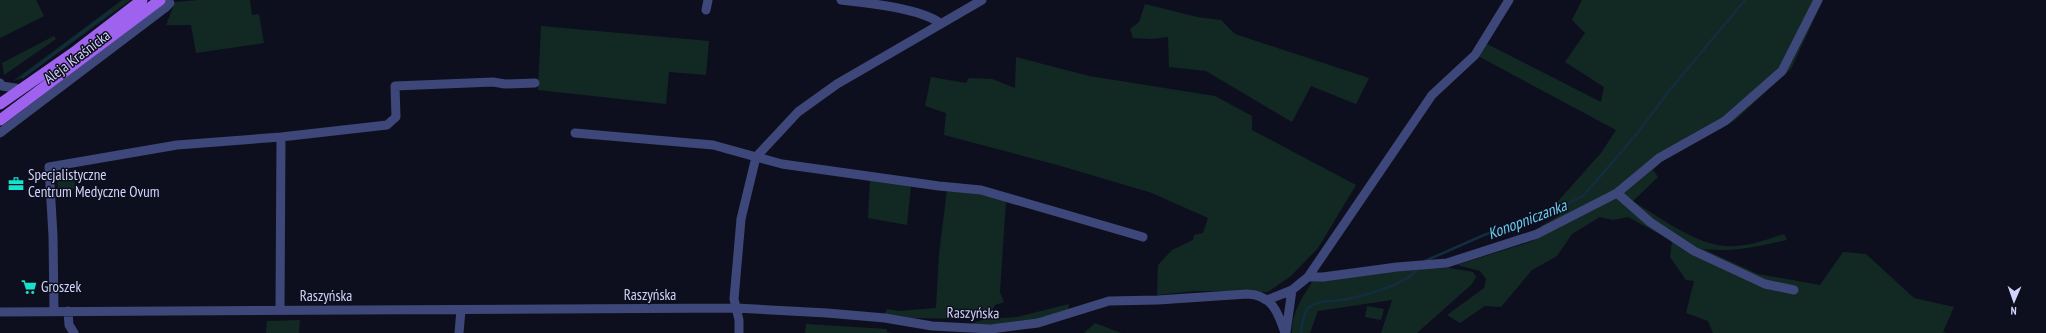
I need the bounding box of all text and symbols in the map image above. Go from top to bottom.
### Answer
street label: Aleja Kraśnicka [40,25,114,88]
place label: Specjalistyczne Centrum Medyczne Ovum [28,165,159,201]
office icon: Specjalistyczne Centrum Medyczne Ovum [7,175,25,193]
water label: Konopniczanka [1485,194,1571,243]
place label: Groszek [41,277,81,296]
supermarket icon: Groszek [20,278,38,296]
north arrow [1994,281,2034,321]
street label: Raszyńska [624,285,676,304]
street label: Raszyńska [300,286,352,305]
street label: Raszyńska [946,303,1000,322]
text: N [2010,304,2017,318]

